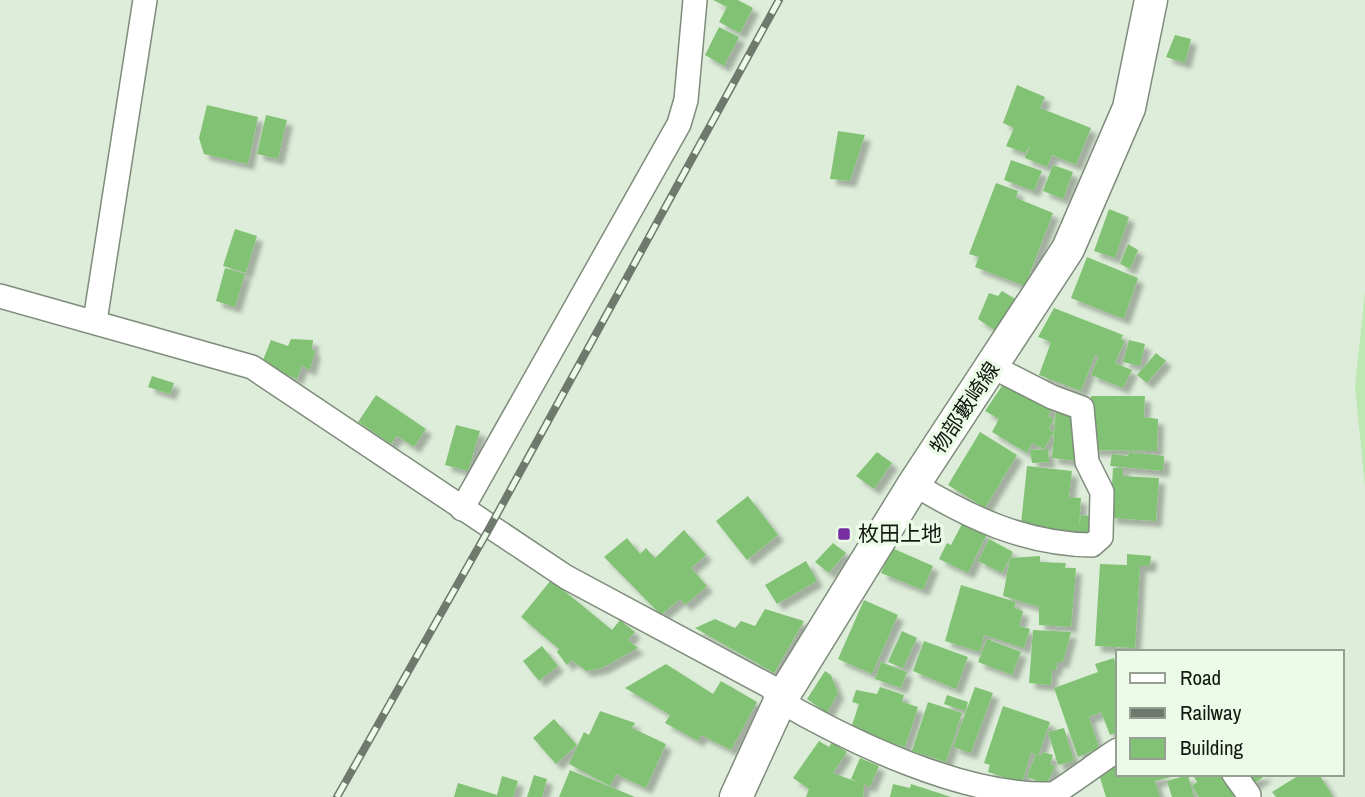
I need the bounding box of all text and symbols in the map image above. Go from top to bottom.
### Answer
street label: 物部藪崎線 [923,356,1006,459]
place label: 枚田上地 [858,519,942,548]
marker: 枚田上地 [836,526,852,542]
legend [1116,650,1344,776]
text: Road [1180,663,1221,692]
text: Railway [1180,698,1242,727]
text: Building [1180,733,1244,762]

